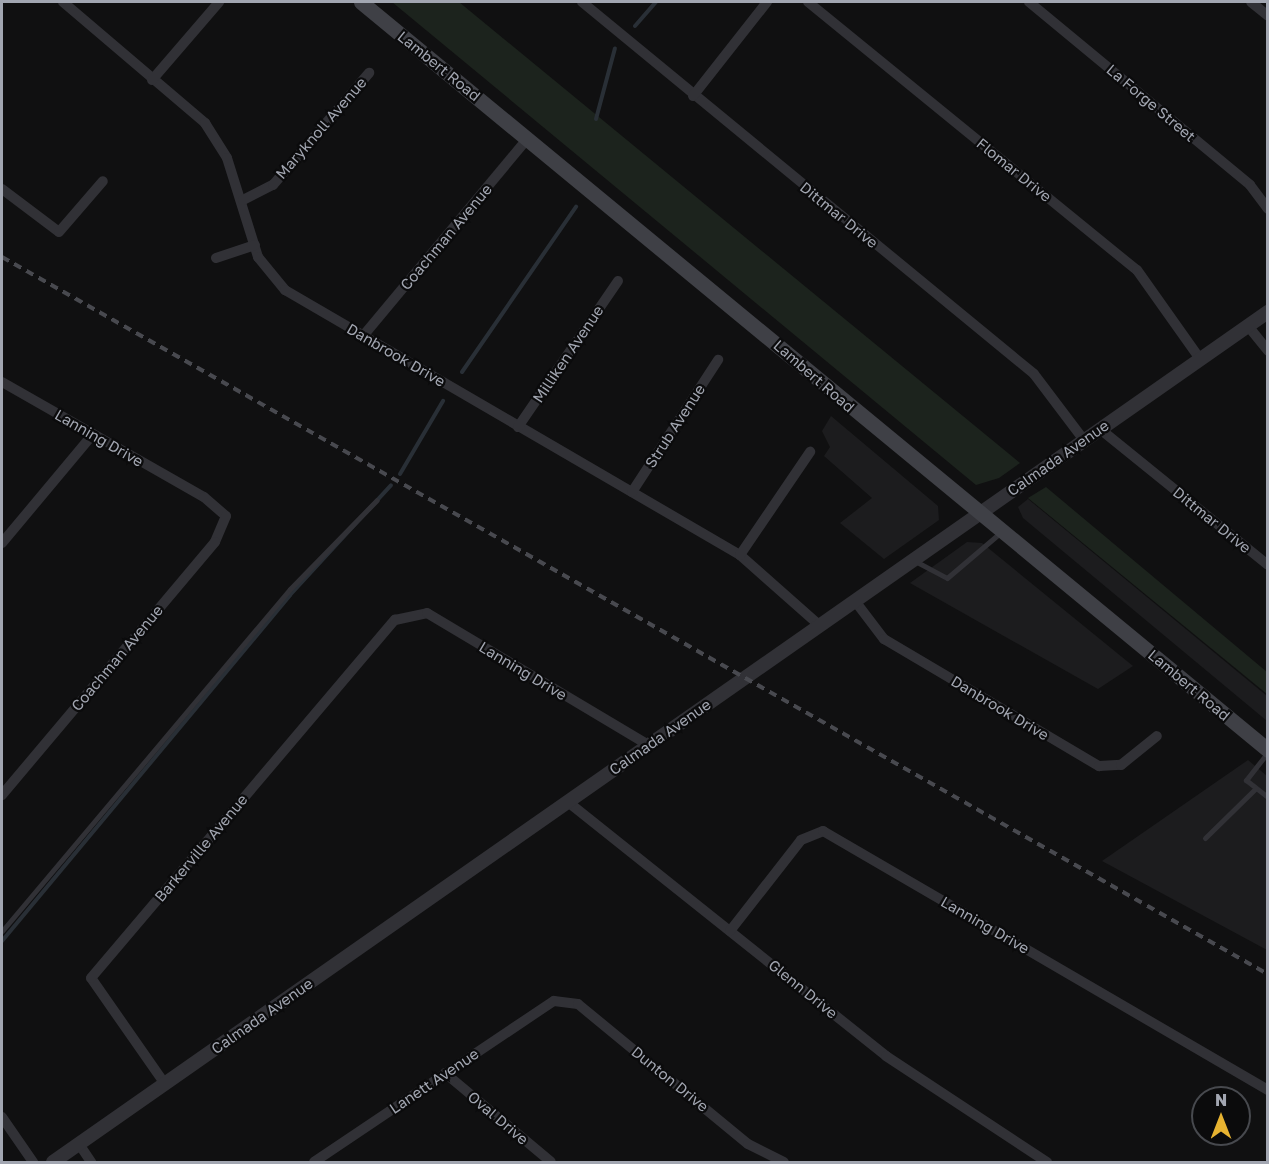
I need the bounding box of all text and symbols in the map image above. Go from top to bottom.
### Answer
street label: Lambert Road [394,27,484,105]
street label: La Forge Street [1103,61,1199,145]
street label: Maryknoll Avenue [272,73,370,183]
street label: Flomar Drive [973,134,1055,206]
street label: Dittmar Drive [796,178,882,252]
street label: Coachman Avenue [396,180,496,294]
street label: Milliken Avenue [529,302,607,406]
street label: Danbrook Drive [344,320,448,390]
street label: Lambert Road [770,336,858,416]
street label: Strub Avenue [641,381,709,471]
street label: Lanning Drive [52,405,146,471]
street label: Calmada Avenue [1004,416,1112,500]
street label: Dittmar Drive [1169,483,1255,557]
street label: Coachman Avenue [67,601,167,715]
street label: Lanning Drive [476,638,570,704]
street label: Lambert Road [1145,646,1233,724]
street label: Danbrook Drive [948,672,1052,744]
street label: Calmada Avenue [606,695,714,779]
street label: Barkerville Avenue [151,791,251,905]
street label: Lanning Drive [938,892,1032,958]
street label: Glenn Drive [765,956,841,1022]
street label: Calmada Avenue [208,974,316,1058]
street label: Dunton Drive [628,1042,712,1116]
street label: Lanett Avenue [386,1045,482,1117]
north arrow [1191,1086,1251,1146]
street label: Oval Drive [464,1088,532,1148]
text: N [1215,1090,1227,1110]

